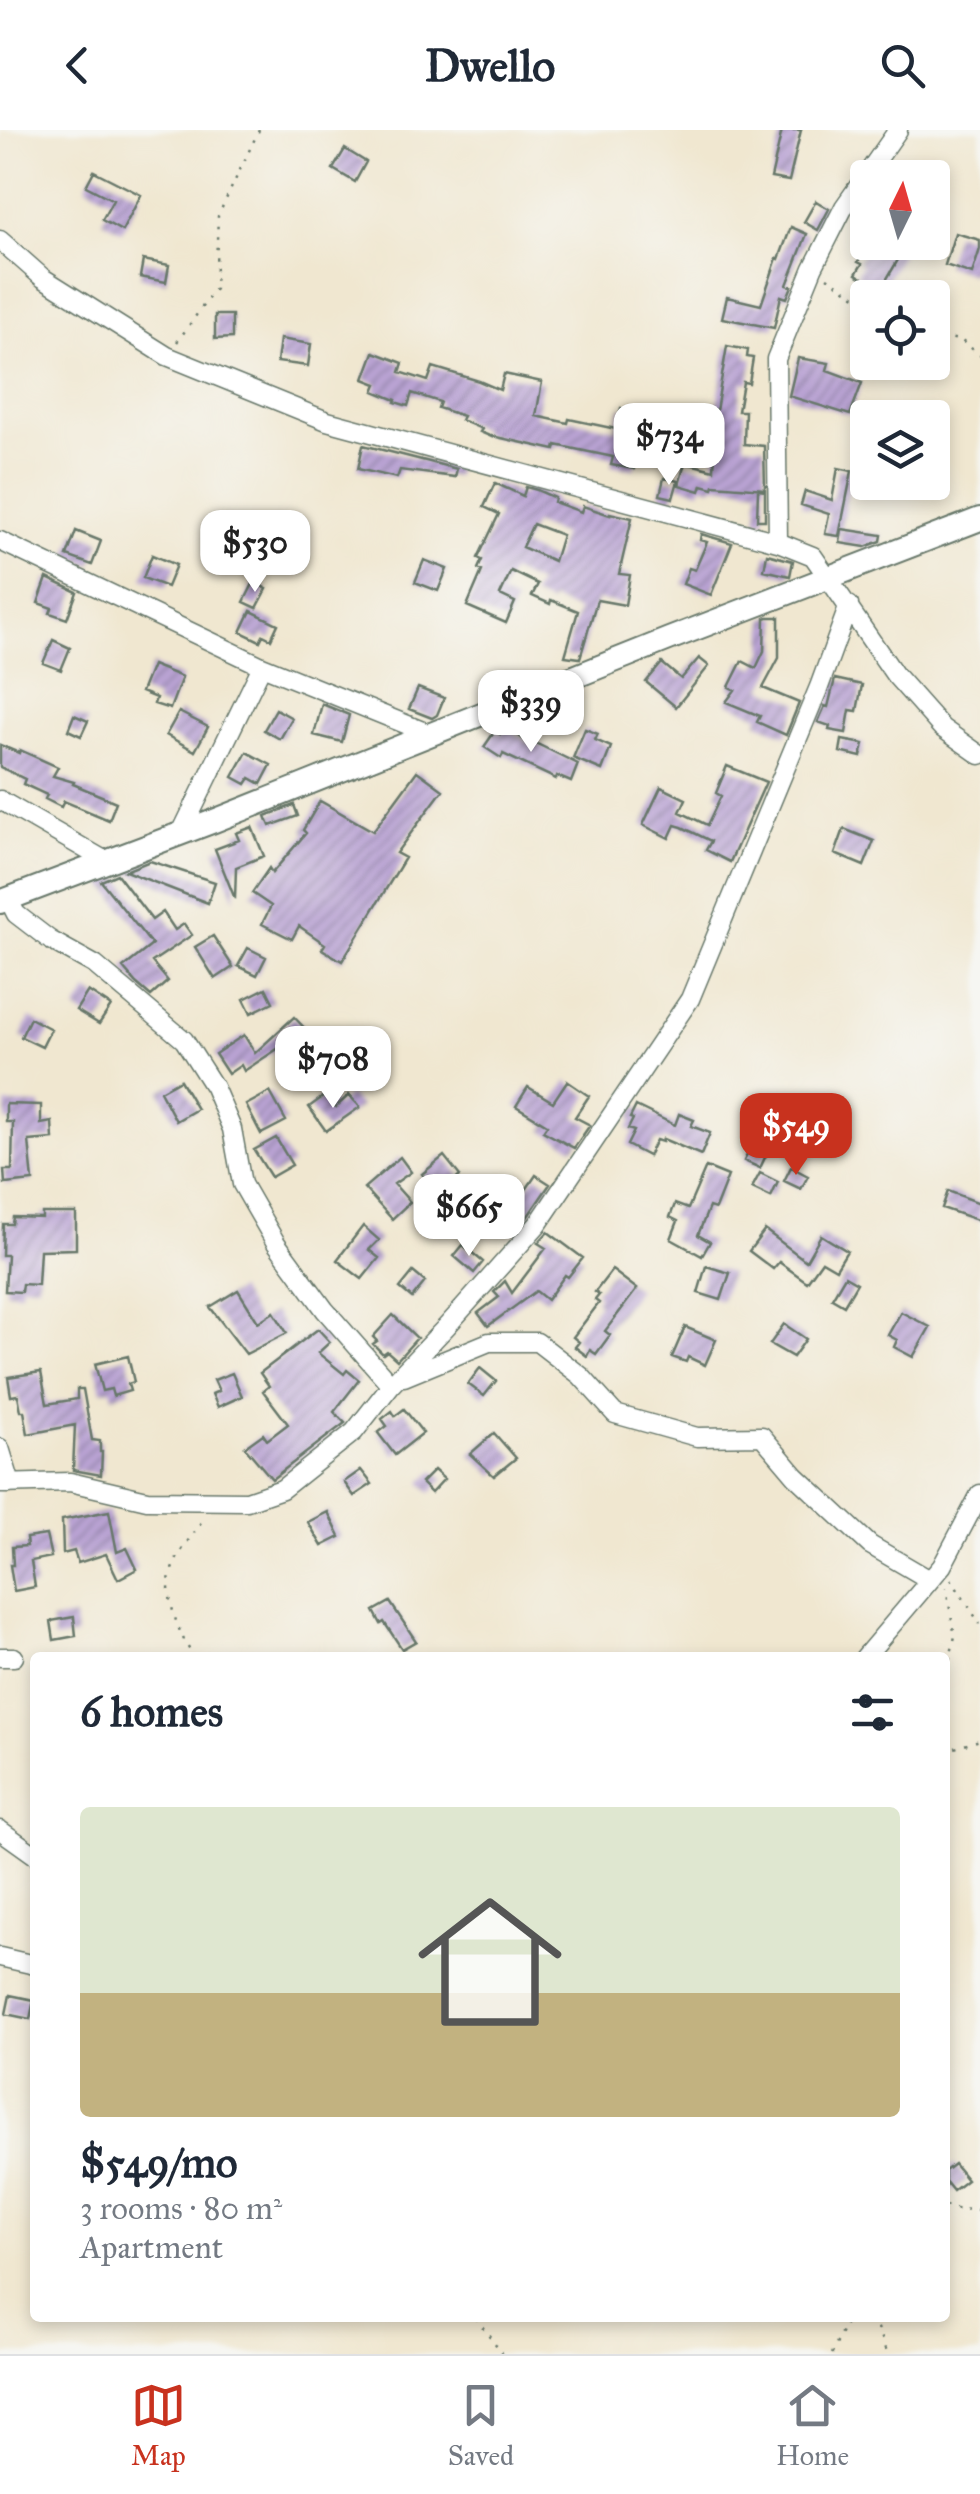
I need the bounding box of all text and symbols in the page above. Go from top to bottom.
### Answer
icon: back [50,38,105,93]
text: Dwello [425,38,555,93]
icon: search [875,38,930,93]
north arrow [850,160,950,260]
map controls [850,160,950,500]
button: locate [850,280,950,380]
button: layers [850,400,950,500]
pin: $734 [610,403,728,488]
text: $734 [636,416,702,455]
pin: $530 [196,510,314,595]
text: $530 [222,523,288,562]
pin: $339 [472,670,590,755]
text: $339 [500,683,562,722]
pin: $708 [274,1026,392,1111]
text: $708 [297,1039,369,1078]
pin: $549 [737,1093,855,1178]
text: $549 [762,1106,830,1145]
pin: $665 [410,1174,528,1259]
text: $665 [436,1187,502,1226]
icon: filters [845,1685,900,1740]
text: 6 homes [80,1686,223,1738]
icon: home [400,1872,580,2052]
text: $549/mo [80,2137,238,2189]
text: 3 rooms · 80 m² [80,2189,282,2228]
text: Apartment [80,2228,223,2267]
tab: Map [131,2378,186,2473]
tab: Saved [448,2378,514,2473]
tab: Home [776,2378,849,2473]

